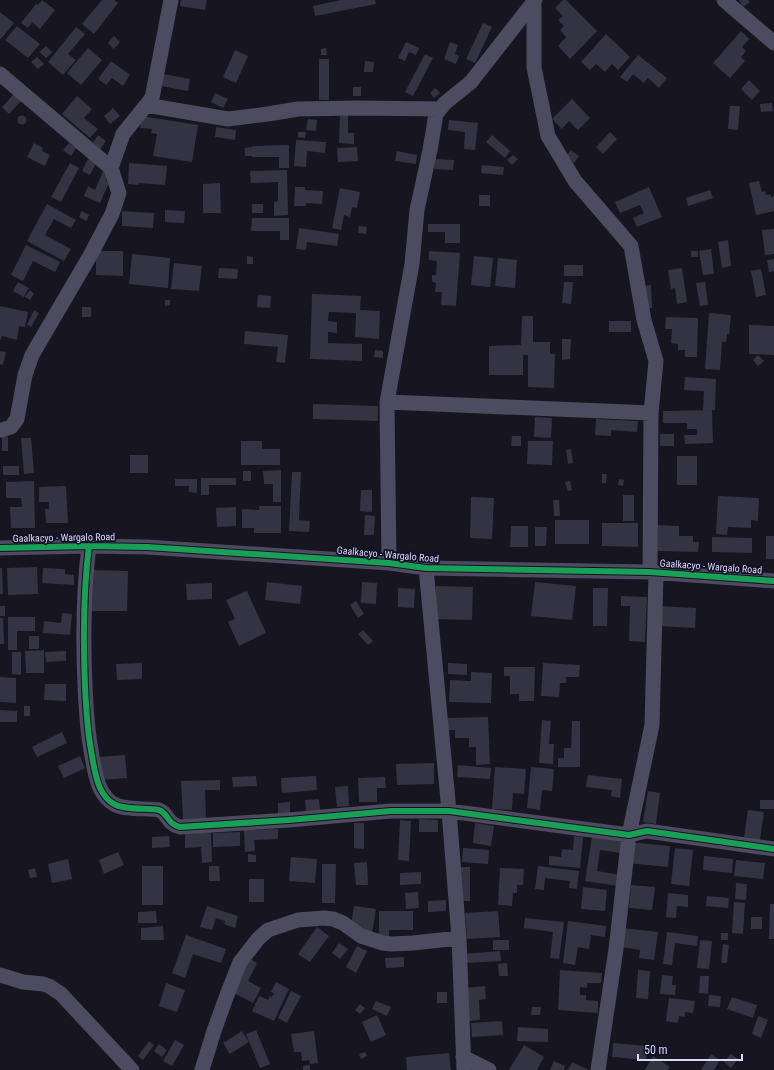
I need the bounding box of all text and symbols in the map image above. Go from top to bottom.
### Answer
street label: Gaalkacyo - Wargalo Road [13,531,115,544]
street label: Gaalkacyo - Wargalo Road [336,545,440,564]
street label: Gaalkacyo - Wargalo Road [659,557,763,576]
scale bar [638,1036,742,1062]
text: 50 m [644,1043,668,1057]

